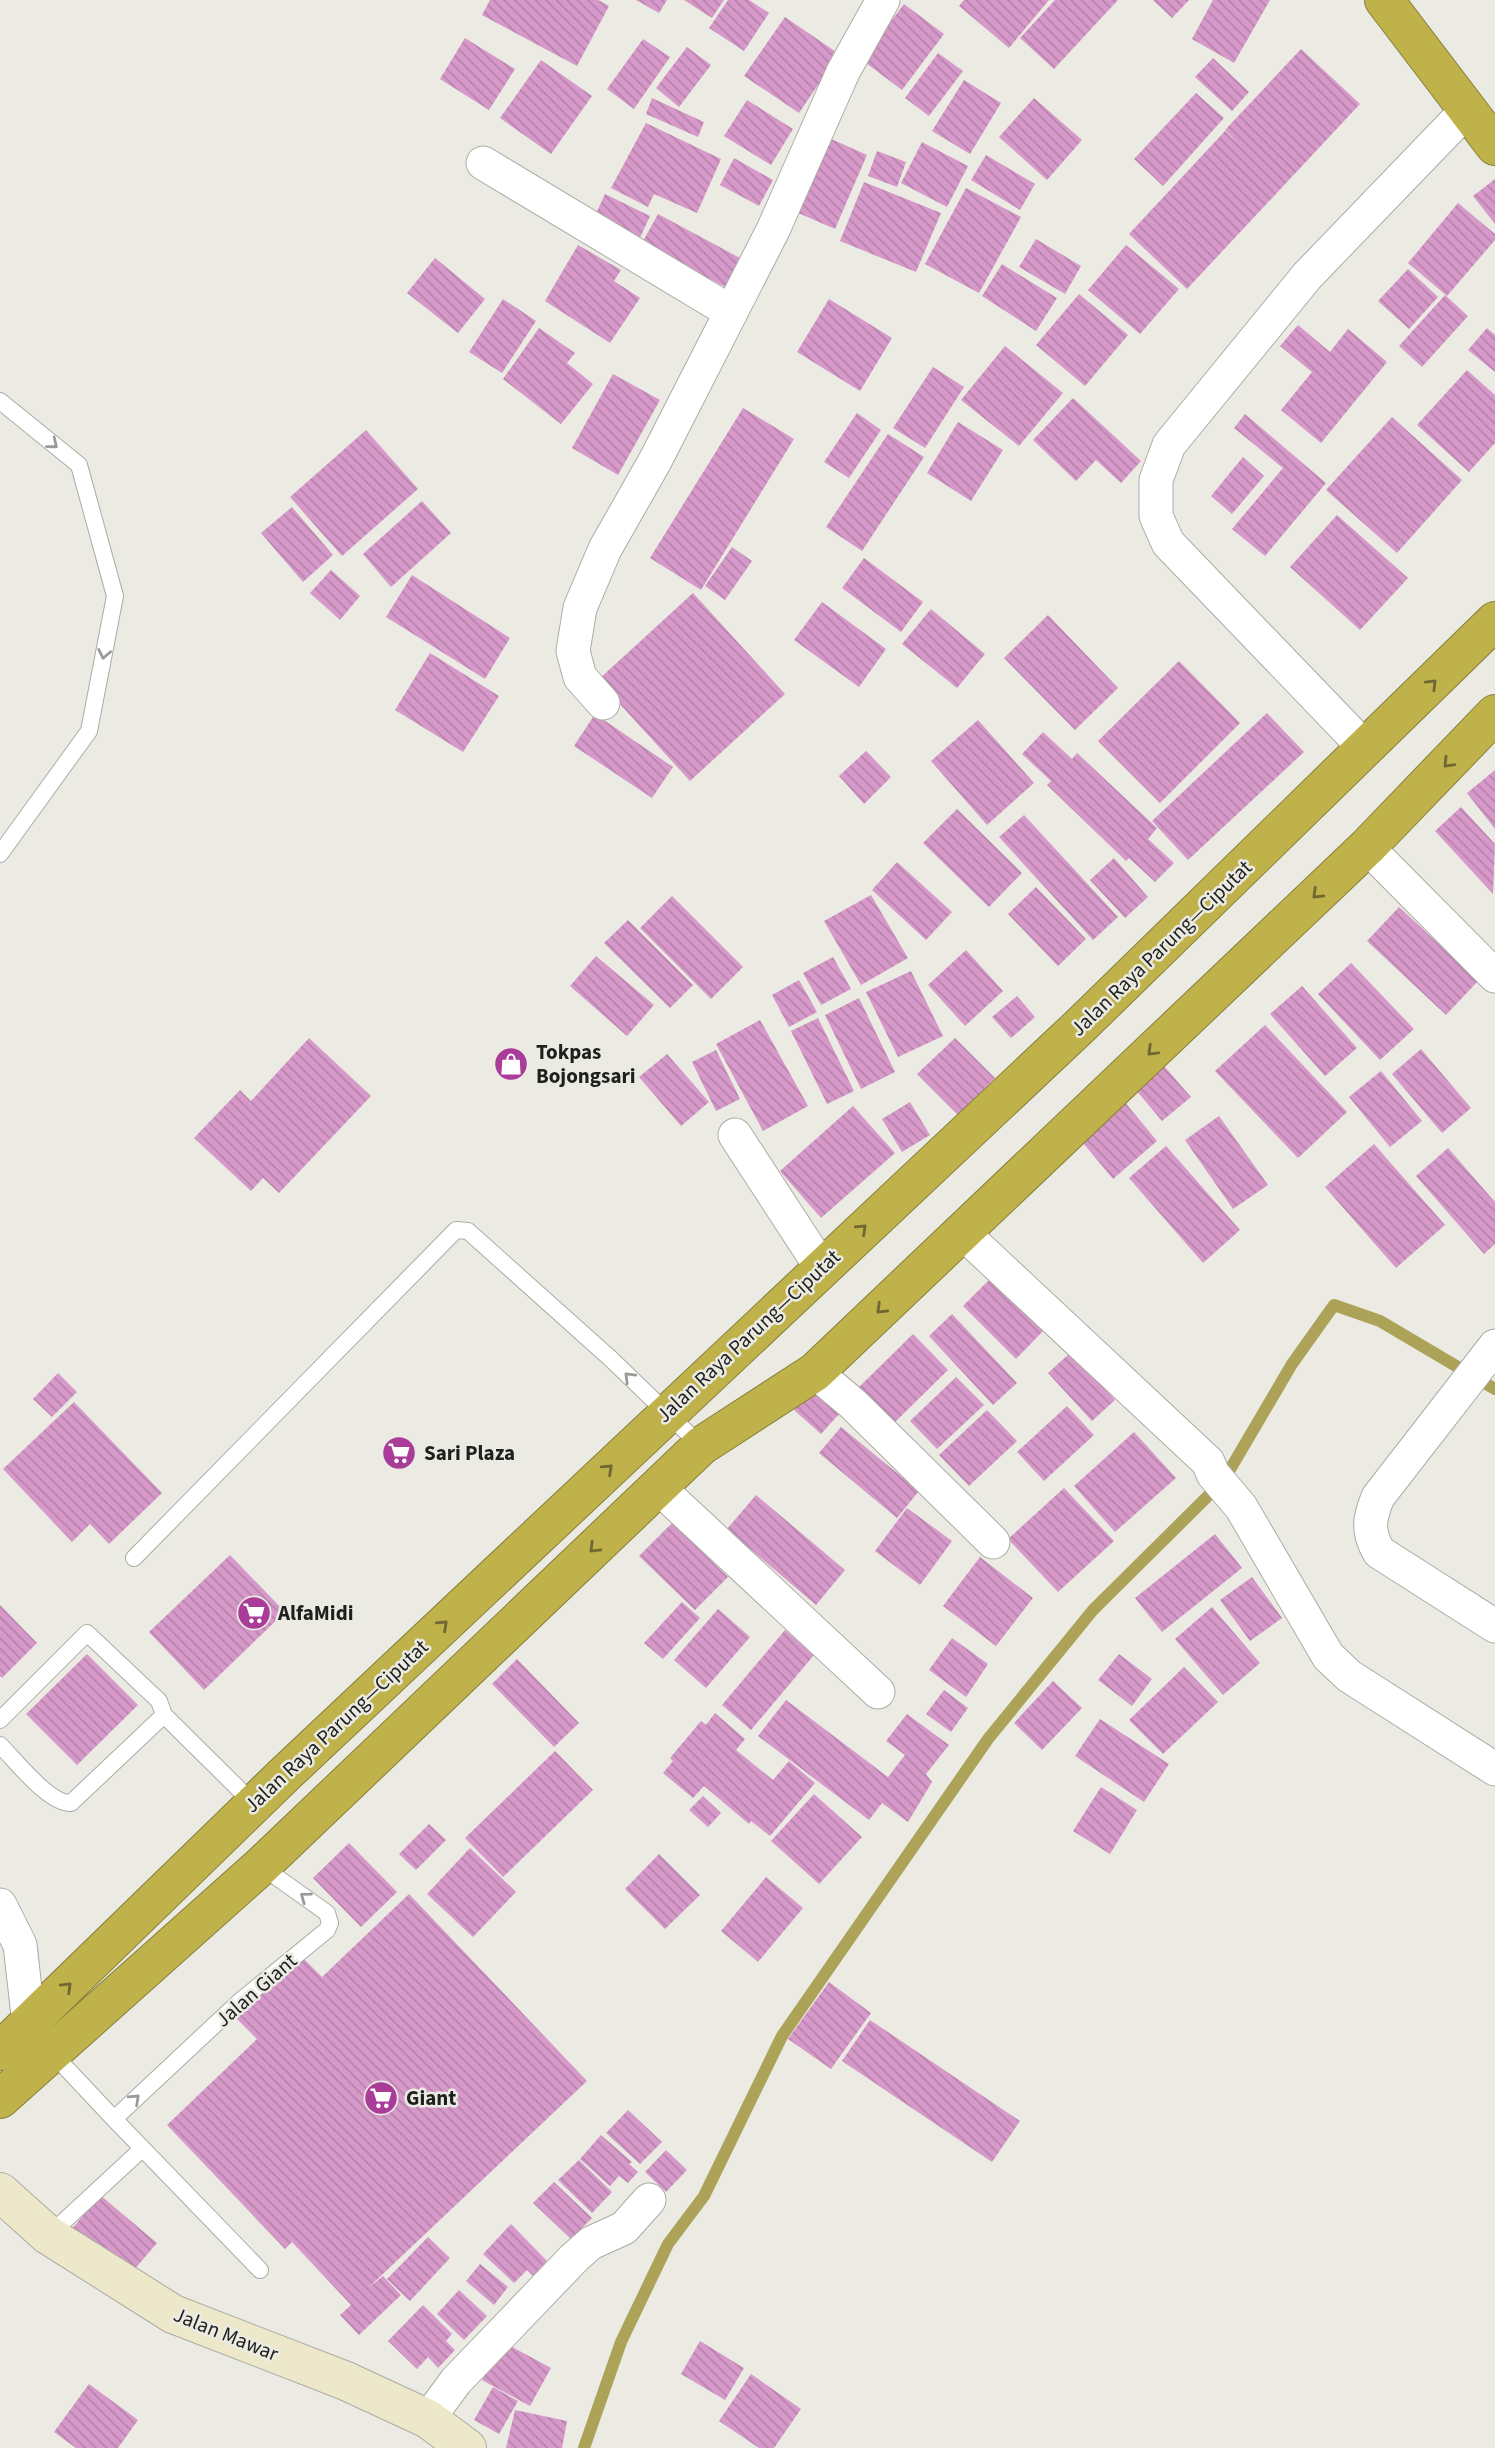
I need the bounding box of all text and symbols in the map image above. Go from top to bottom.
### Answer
one-way arrow [44,436,57,448]
one-way arrow [97,648,112,659]
one-way arrow [1423,679,1436,692]
one-way arrow [1443,755,1456,768]
street label: Jalan Raya Parung—Ciputat [1063,853,1259,1043]
one-way arrow [1312,886,1325,899]
place label: Tokpas Bojongsari [536,1037,636,1091]
one-way arrow [1147,1043,1160,1055]
shop icon: Tokpas Bojongsari [492,1045,530,1083]
one-way arrow [854,1224,867,1237]
street label: Jalan Raya Parung—Ciputat [649,1242,847,1430]
one-way arrow [876,1301,889,1314]
one-way arrow [625,1372,638,1385]
supermarket icon: Sari Plaza [380,1434,418,1472]
place label: Sari Plaza [424,1438,515,1468]
one-way arrow [600,1464,613,1477]
one-way arrow [589,1539,602,1552]
supermarket icon: AlfaMidi [235,1594,273,1632]
place label: AlfaMidi [277,1598,353,1628]
one-way arrow [434,1621,447,1634]
street label: Jalan Raya Parung—Ciputat [237,1632,435,1820]
one-way arrow [300,1893,313,1905]
street label: Jalan Giant [209,1946,303,2034]
one-way arrow [59,1982,72,1995]
supermarket icon: Giant [362,2079,400,2117]
place label: Giant [406,2083,456,2113]
one-way arrow [127,2095,140,2108]
street label: Jalan Mawar [169,2299,284,2369]

